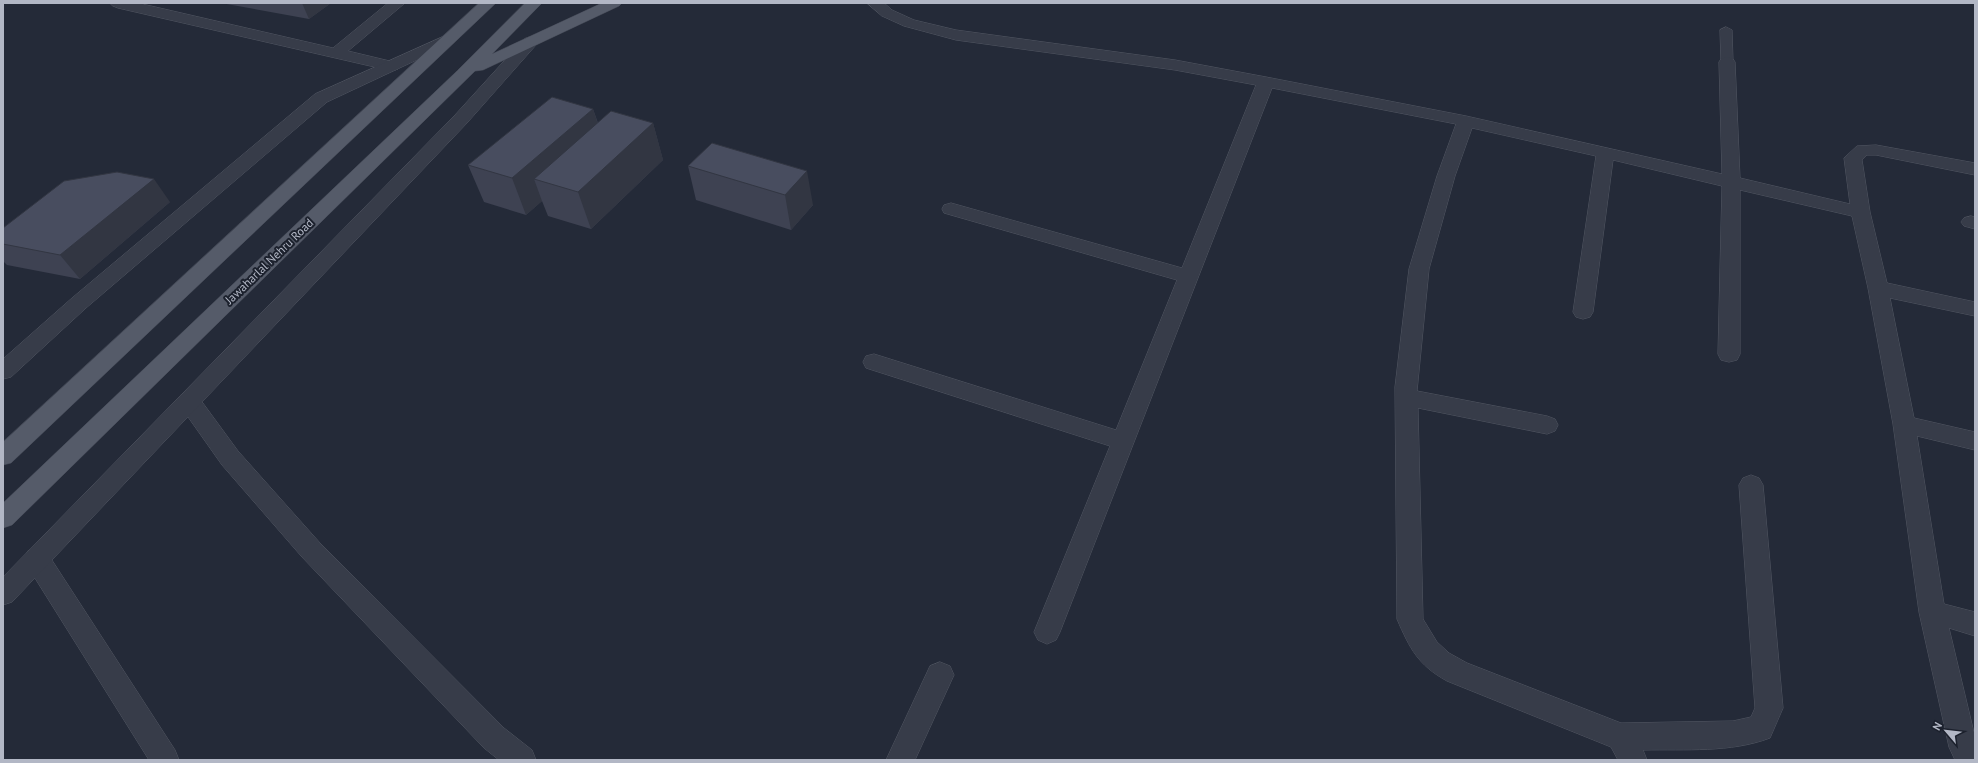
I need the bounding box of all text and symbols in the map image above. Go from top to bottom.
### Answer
street label: Jawaharlal Nehru Road [221,215,316,308]
north arrow [1926,711,1966,751]
text: N [1929,720,1945,733]

